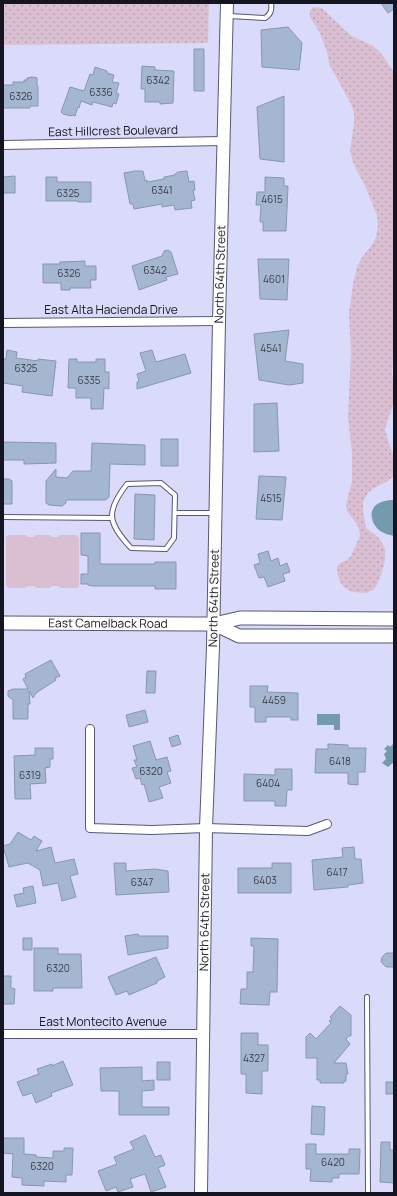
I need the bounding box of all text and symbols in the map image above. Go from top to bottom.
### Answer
house number: 6342 [146,73,170,87]
house number: 6336 [89,85,113,99]
house number: 6326 [9,89,33,103]
street label: East Hillcrest Boulevard [48,121,178,140]
house number: 6341 [151,183,173,197]
house number: 6325 [56,186,80,200]
house number: 4615 [261,192,283,206]
street label: North 64th Street [210,225,229,324]
house number: 6342 [143,263,167,277]
house number: 6326 [57,266,81,280]
house number: 4601 [263,272,285,286]
street label: East Alta Hacienda Drive [44,301,178,318]
house number: 4541 [260,341,282,355]
house number: 6325 [14,361,38,375]
house number: 6335 [77,373,101,387]
house number: 4515 [260,491,282,505]
street label: North 64th Street [204,549,223,647]
street label: East Camelback Road [48,614,168,632]
house number: 4459 [262,693,286,707]
house number: 6418 [329,754,351,768]
house number: 6320 [139,764,163,778]
house number: 6319 [19,768,41,782]
house number: 6404 [256,776,280,790]
house number: 6417 [326,865,348,879]
street label: North 64th Street [195,873,213,971]
house number: 6403 [253,873,277,887]
house number: 6347 [131,875,153,889]
house number: 6320 [46,961,70,975]
street label: East Montecito Avenue [39,1013,167,1030]
house number: 4327 [243,1051,265,1065]
house number: 6420 [321,1155,345,1169]
house number: 6320 [30,1159,54,1173]

